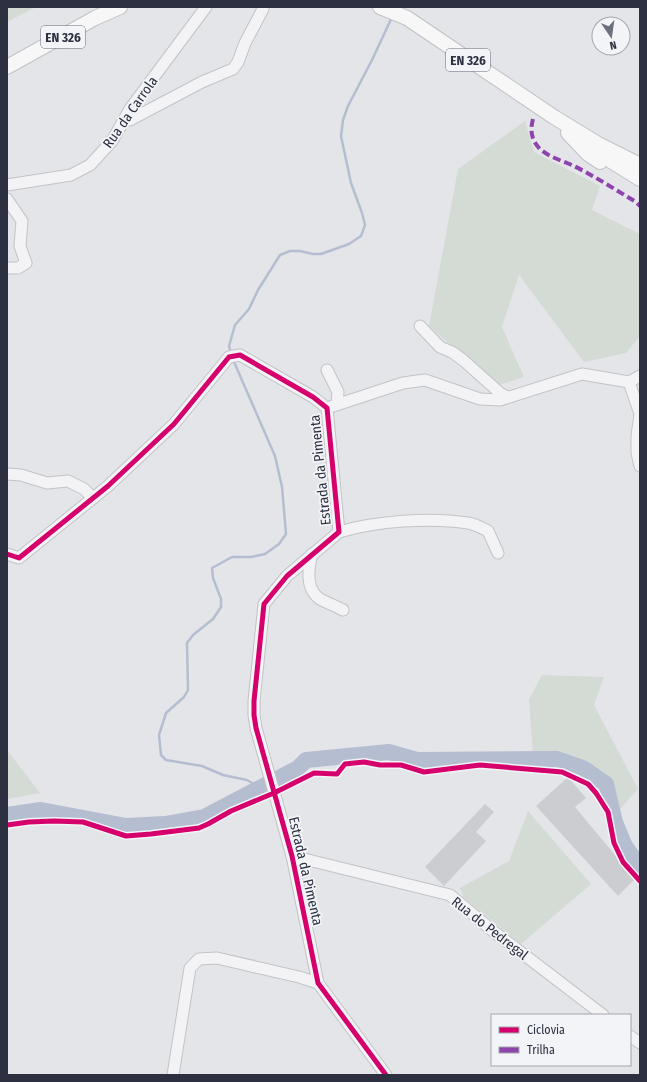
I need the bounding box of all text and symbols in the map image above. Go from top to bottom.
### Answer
north arrow [591,16,631,56]
road number: EN 326 [41,26,85,48]
text: N [608,38,618,52]
road number: EN 326 [446,49,490,71]
street label: Rua da Carrola [99,73,161,151]
street label: Estrada da Pimenta [306,414,335,526]
street label: Estrada da Pimenta [285,815,326,927]
street label: Rua do Pedregal [448,893,532,964]
legend [491,1014,631,1066]
text: Ciclovia [527,1023,565,1037]
text: Trilha [527,1043,555,1057]

